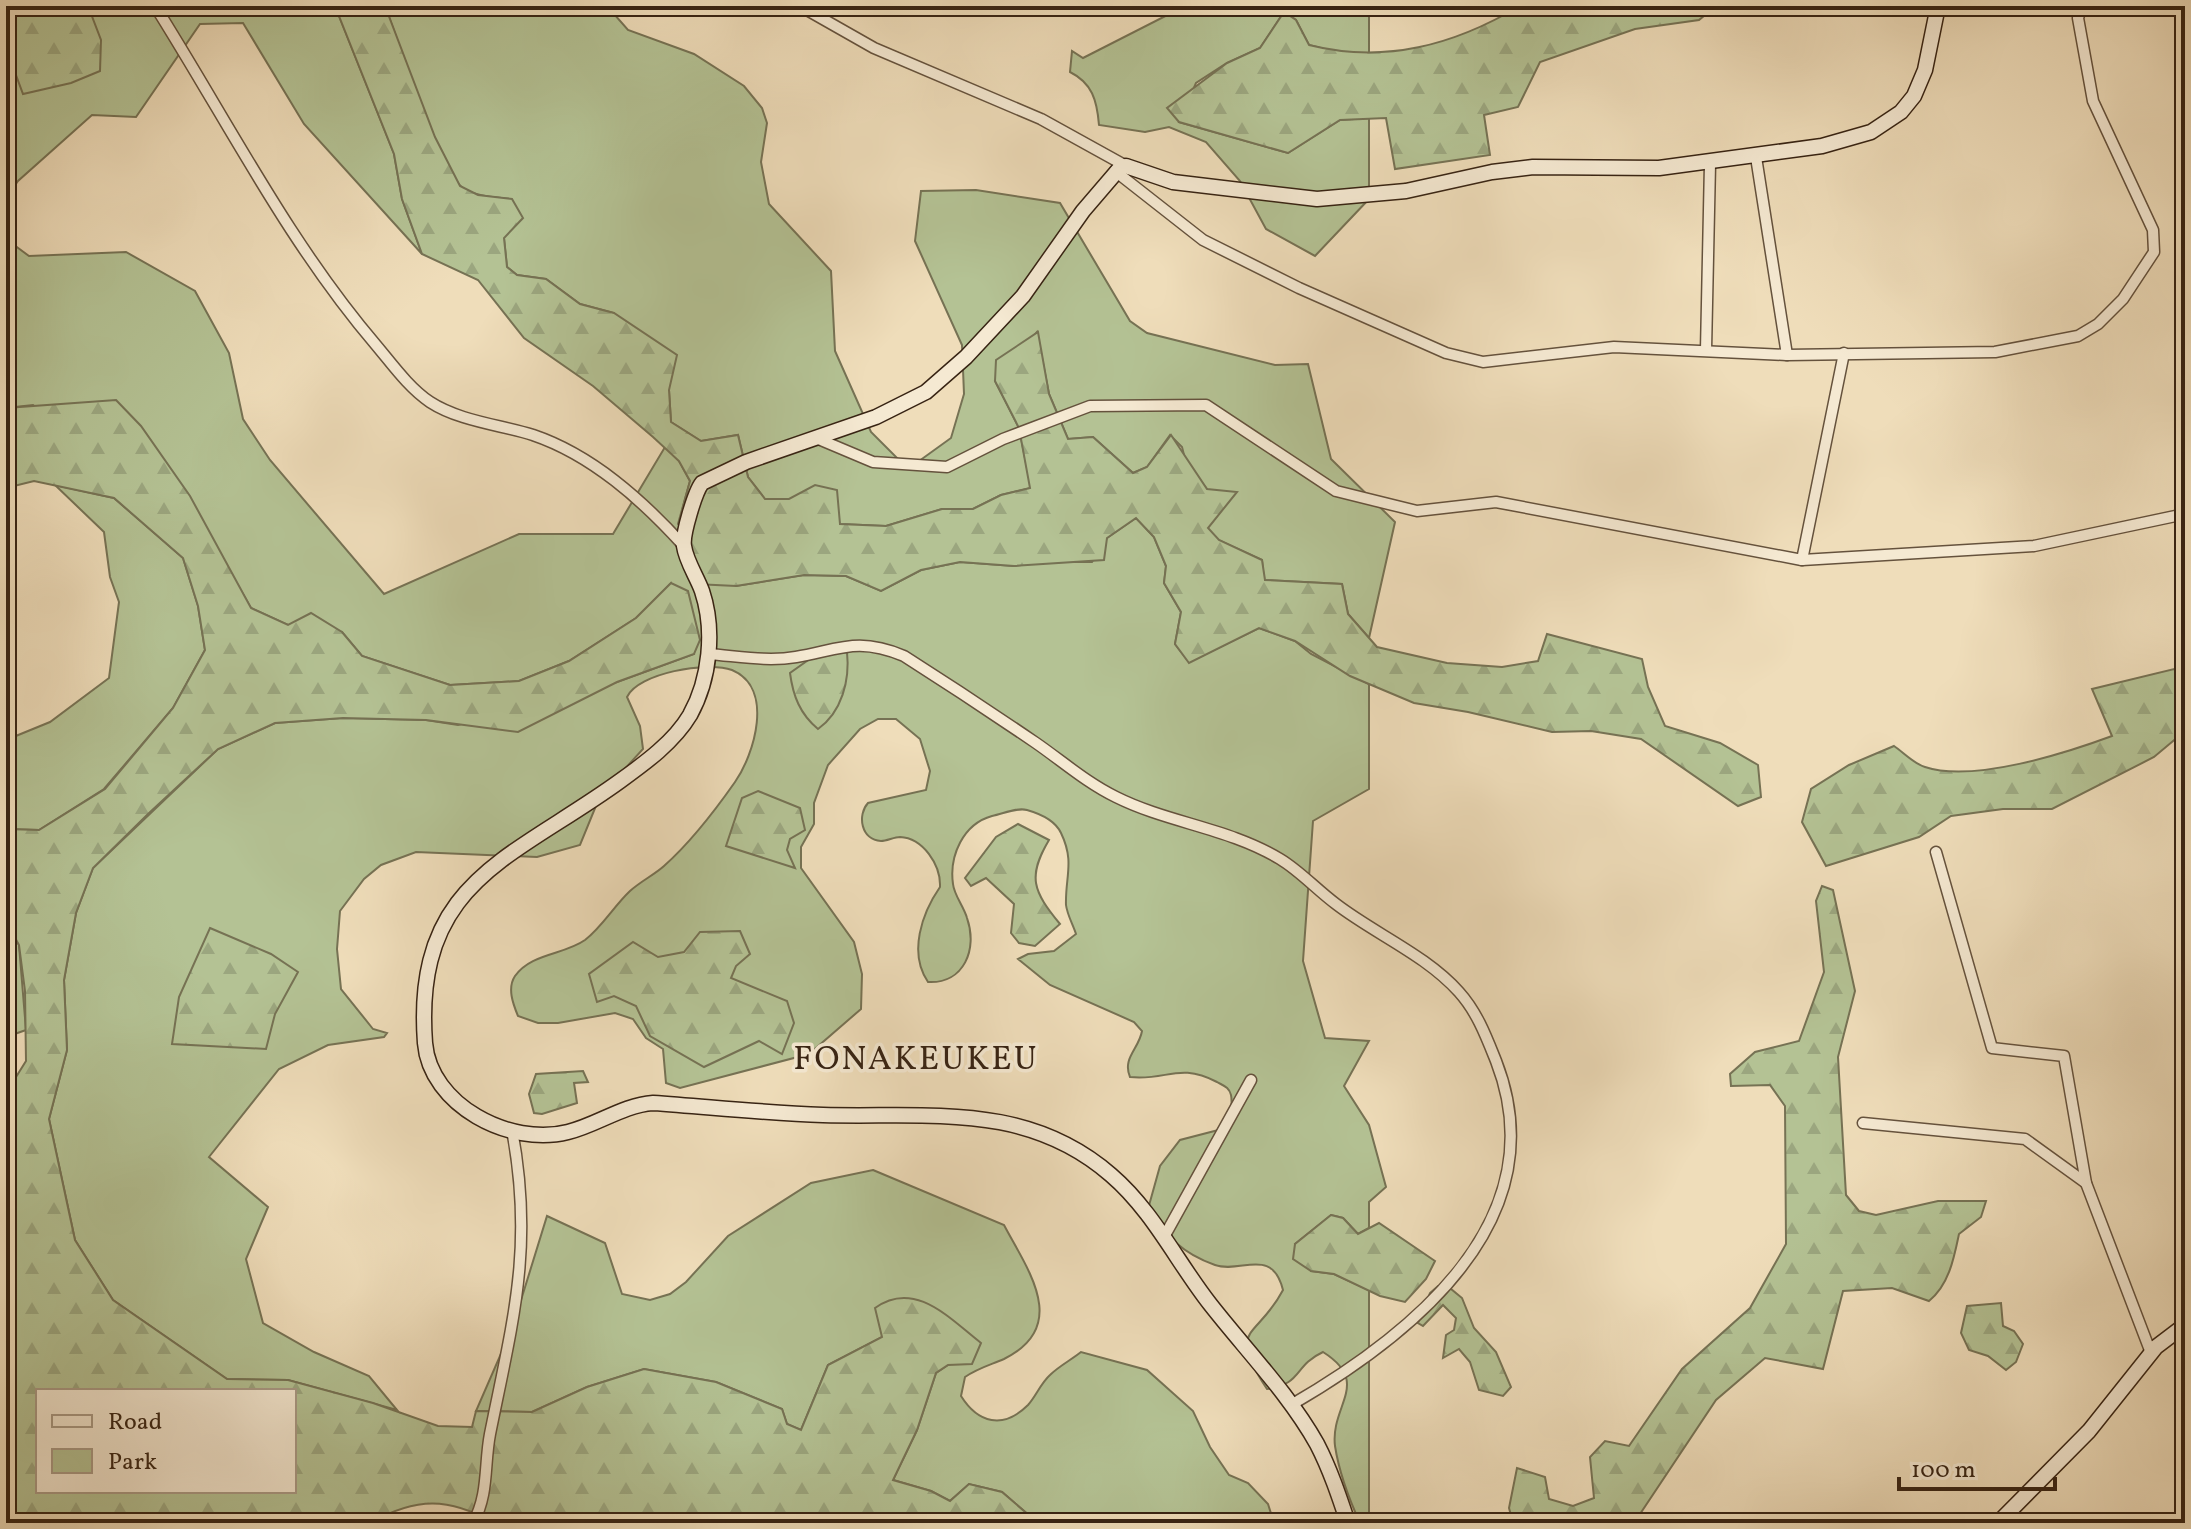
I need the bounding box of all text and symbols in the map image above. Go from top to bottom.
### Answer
district label: FONAKEUKEU [793,1037,1039,1084]
legend [36,1389,296,1493]
text: Road [108,1406,162,1440]
scale bar [1899,1441,2055,1491]
text: Park [108,1446,157,1480]
text: 100 m [1911,1454,1976,1488]

